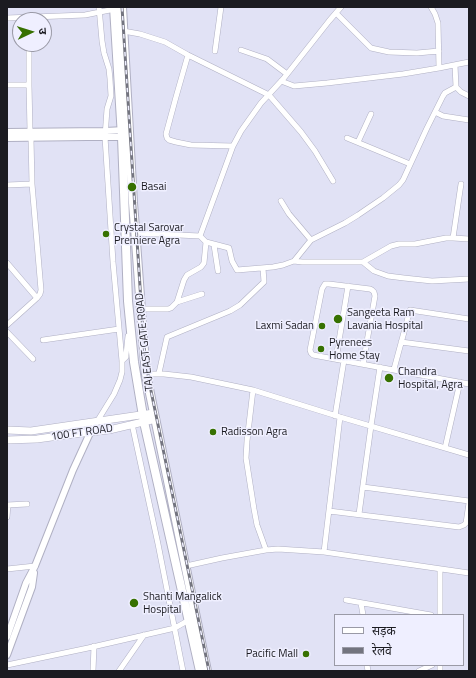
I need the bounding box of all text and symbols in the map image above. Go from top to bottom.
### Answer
north arrow [12,12,52,52]
text: उ [35,27,51,35]
place label: Basai [141,180,166,194]
marker: Basai [126,181,138,193]
place label: Crystal Sarovar Premiere Agra [114,221,184,247]
marker: Crystal Sarovar Premiere Agra [101,229,111,239]
street label: TAJ EAST GATE ROAD [133,292,157,392]
place label: Sangeeta Ram Lavania Hospital [347,306,423,332]
marker: Sangeeta Ram Lavania Hospital [332,313,344,325]
place label: Laxmi Sadan [256,319,314,333]
marker: Laxmi Sadan [317,321,327,331]
place label: Pyrenees Home Stay [329,336,380,362]
marker: Pyrenees Home Stay [316,344,326,354]
place label: Chandra Hospital, Agra [398,365,463,391]
marker: Chandra Hospital, Agra [383,372,395,384]
street label: 100 FT ROAD [50,422,114,444]
place label: Radisson Agra [221,425,287,439]
marker: Radisson Agra [208,427,218,437]
place label: Shanti Mangalick Hospital [143,590,222,616]
marker: Shanti Mangalick Hospital [128,597,140,609]
legend [334,614,464,666]
text: सड़क [372,621,396,640]
text: रेलवे [372,641,392,660]
place label: Pacific Mall [246,647,298,661]
marker: Pacific Mall [301,649,311,659]

